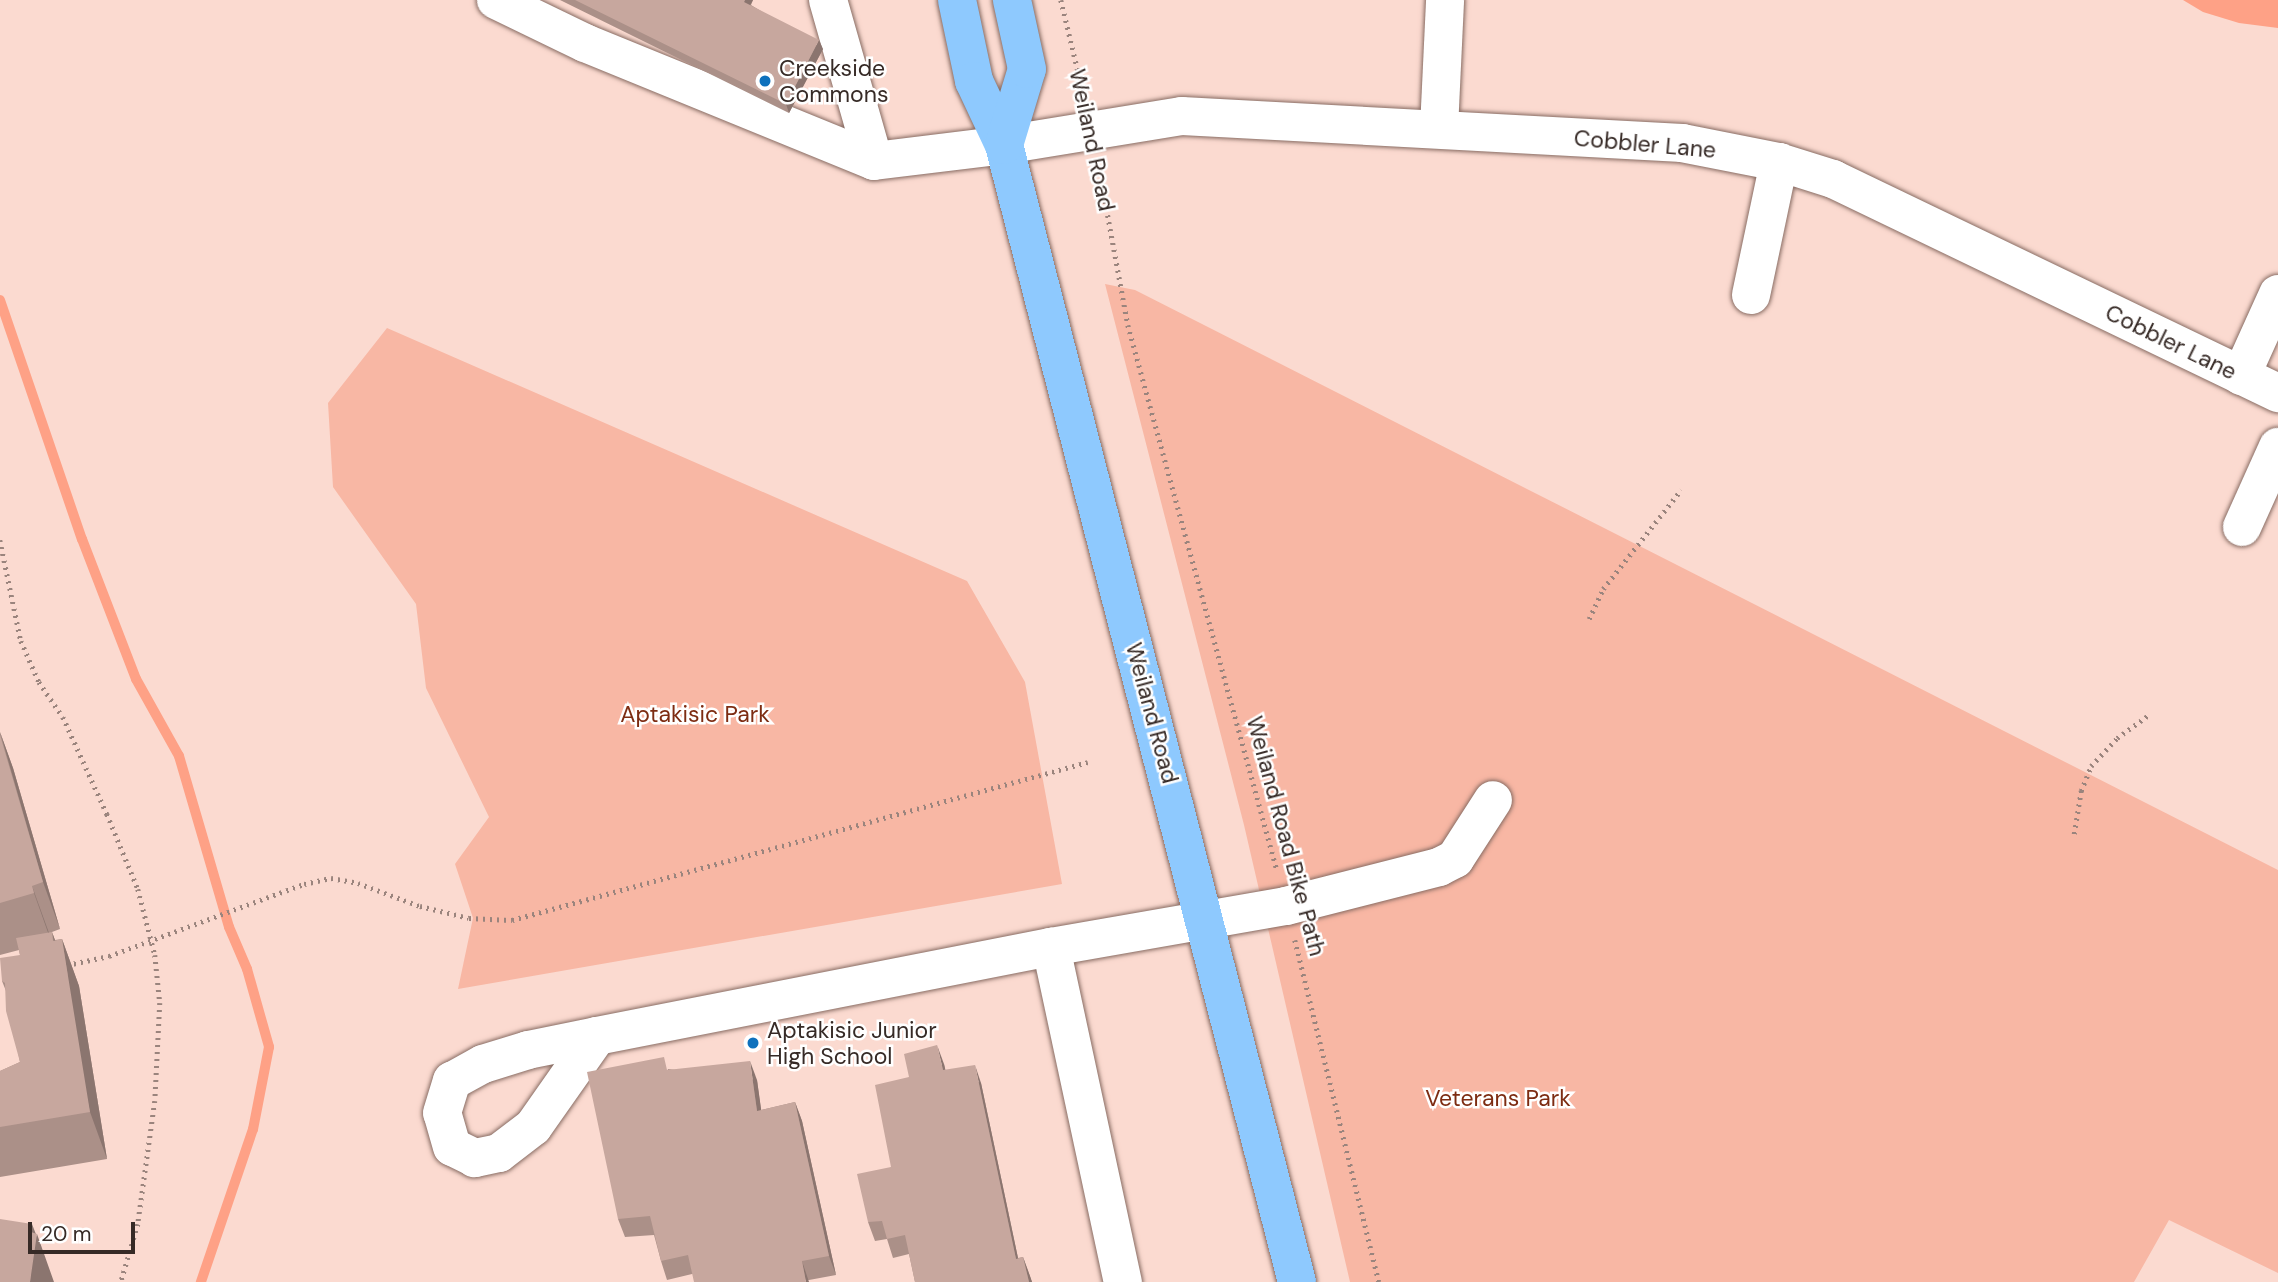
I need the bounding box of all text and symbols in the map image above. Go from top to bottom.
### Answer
place label: Creekside Commons [779,54,889,108]
street label: Weiland Road [1063,66,1121,214]
marker: Creekside Commons [757,73,773,89]
street label: Cobbler Lane [1573,124,1717,164]
street label: Cobbler Lane [2101,298,2241,386]
street label: Weiland Road [1120,640,1184,786]
park label: Aptakisic Park [620,700,770,728]
street label: Weiland Road Bike Path [1241,713,1331,959]
place label: Aptakisic Junior High School [767,1016,937,1070]
marker: Aptakisic Junior High School [745,1035,761,1051]
park label: Veterans Park [1425,1084,1571,1112]
scale bar [32,1208,138,1252]
text: 20 m [41,1220,92,1248]

